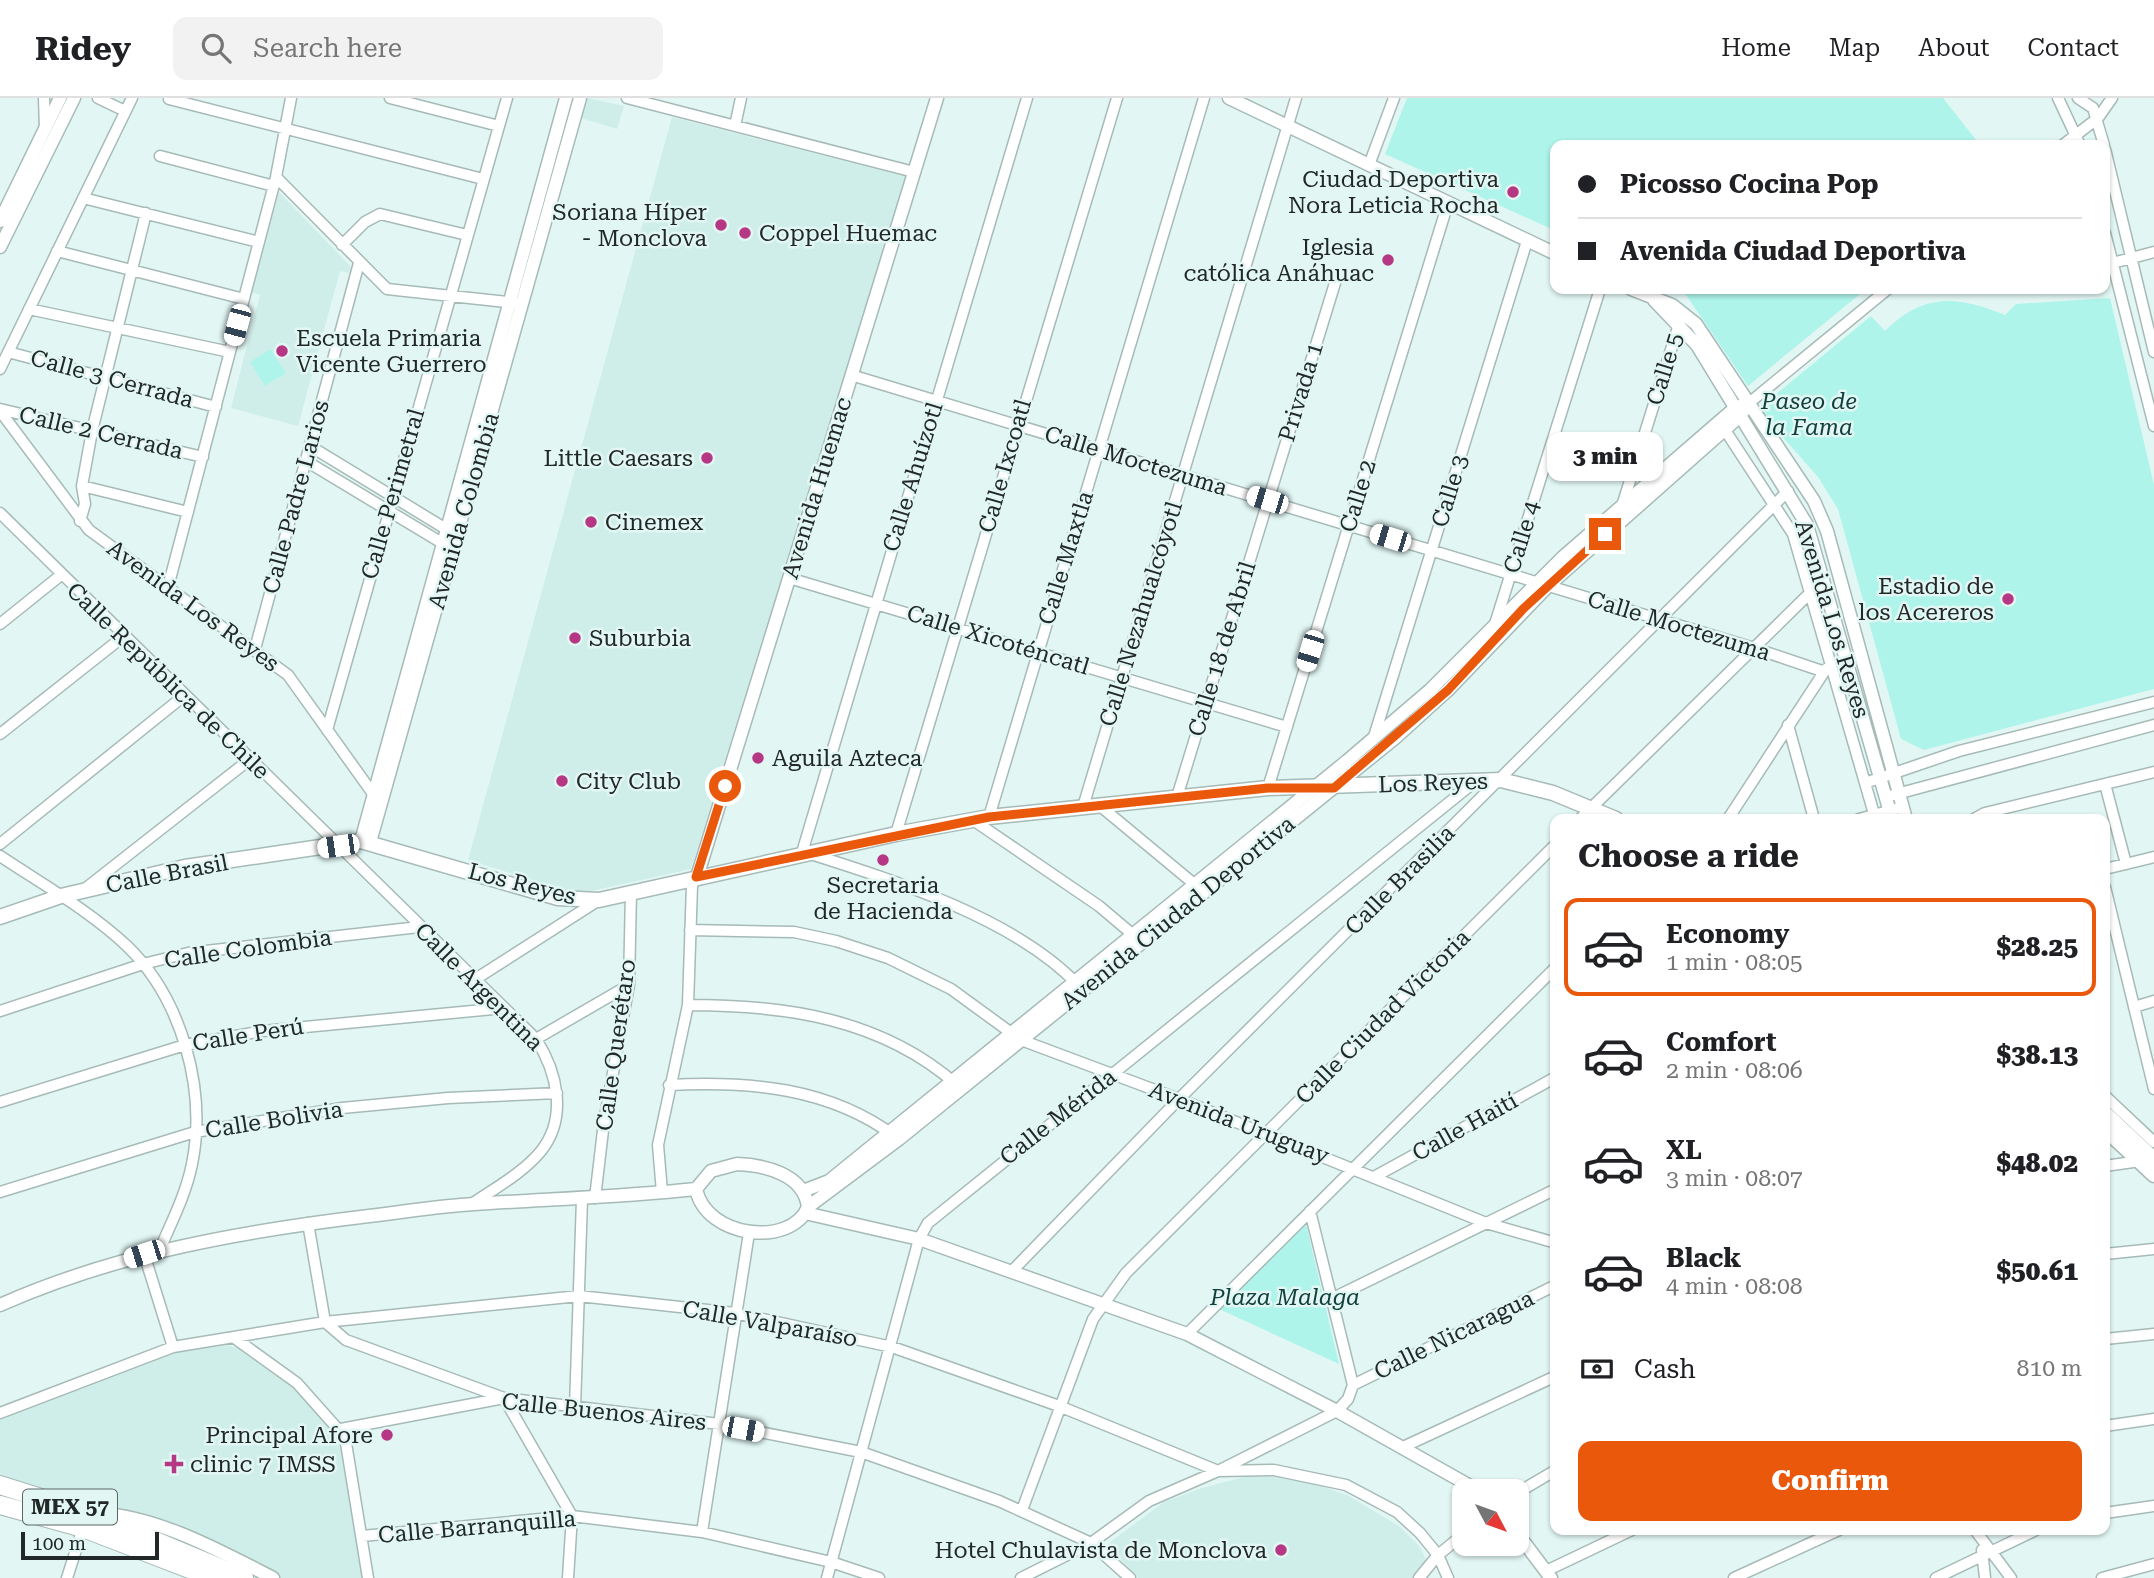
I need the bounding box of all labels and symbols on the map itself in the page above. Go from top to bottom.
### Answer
place label: Ciudad Deportiva Nora Leticia Rocha [1288,166,1500,219]
marker: Ciudad Deportiva Nora Leticia Rocha [1505,184,1521,200]
place label: Soriana Híper - Monclova [552,199,708,252]
marker: Soriana Híper - Monclova [713,217,729,233]
place label: Coppel Huemac [759,220,937,247]
marker: Coppel Huemac [737,225,753,241]
place label: Iglesia católica Anáhuac [1183,234,1375,287]
marker: Iglesia católica Anáhuac [1380,252,1396,268]
car [222,302,253,348]
place label: Escuela Primaria Vicente Guerrero [296,325,487,378]
street label: Calle 5 [1641,329,1689,409]
street label: Privada 1 [1273,339,1329,445]
marker: Escuela Primaria Vicente Guerrero [274,343,290,359]
street label: Calle 3 Cerrada [28,344,197,414]
park label: Paseo de la Fama [1760,388,1857,441]
street label: Avenida Huemac [777,394,857,582]
street label: Calle Ixcoatl [973,396,1037,536]
street label: Calle Padre Larios [257,397,335,597]
street label: Calle Ahuízotl [877,399,949,555]
street label: Calle 2 Cerrada [16,401,186,465]
street label: Calle Perimetral [356,406,430,582]
street label: Avenida Colombia [423,409,505,612]
street label: Calle Moctezuma [1041,420,1231,502]
callout: 3 min [1547,432,1663,482]
place label: Little Caesars [543,445,693,472]
marker: Little Caesars [699,450,715,466]
street label: Calle 3 [1426,451,1474,531]
street label: Calle 2 [1334,456,1382,536]
car [1244,484,1291,516]
street label: Calle Maxtla [1033,487,1099,628]
street label: Calle 4 [1498,497,1546,577]
street label: Calle Nezahualcóyotl [1094,498,1188,730]
place label: Cinemex [605,509,704,536]
marker: Cinemex [583,514,599,530]
street label: Avenida Los Reyes [1789,517,1875,722]
route end [1589,518,1621,550]
car [1367,522,1414,554]
street label: Avenida Los Reyes [102,535,284,678]
street label: Calle 18 de Abril [1183,558,1261,740]
place label: Estadio de los Acereros [1858,573,1994,626]
street label: Calle República de Chile [61,577,275,785]
street label: Calle Moctezuma [1584,585,1774,667]
marker: Estadio de los Acereros [2000,591,2016,607]
street label: Calle Xicoténcatl [903,599,1093,681]
place label: Suburbia [589,625,691,652]
car [1294,628,1327,674]
marker: Suburbia [567,630,583,646]
place label: Aguila Azteca [772,745,923,772]
marker: Aguila Azteca [750,750,766,766]
place label: City Club [576,768,681,795]
street label: Los Reyes [1378,768,1488,798]
route start [709,770,741,802]
marker: City Club [554,773,570,789]
street label: Avenida Ciudad Deportiva [1056,810,1301,1016]
street label: Calle Brasilia [1340,819,1461,940]
car [316,833,361,859]
street label: Calle Brasil [104,849,230,899]
marker: Secretaria de Hacienda [875,852,891,868]
street label: Los Reyes [465,858,579,910]
place label: Secretaria de Hacienda [813,872,953,925]
street label: Calle Argentina [409,917,549,1057]
street label: Calle Colombia [163,924,334,974]
street label: Calle Ciudad Victoria [1290,924,1476,1110]
street label: Calle Querétaro [591,957,641,1133]
street label: Calle Perú [190,1013,306,1057]
street label: Calle Mérida [995,1063,1122,1171]
street label: Avenida Uruguay [1145,1076,1333,1170]
street label: Calle Haití [1408,1087,1522,1167]
street label: Calle Bolivia [203,1096,345,1144]
car [121,1238,168,1270]
park label: Plaza Malaga [1209,1284,1360,1311]
street label: Calle Nicaragua [1370,1284,1539,1385]
street label: Calle Valparaíso [680,1295,860,1353]
street label: Calle Buenos Aires [500,1388,708,1436]
car [721,1415,766,1443]
place label: Principal Afore [205,1422,373,1449]
marker: Principal Afore [379,1427,395,1443]
place label: clinic 7 IMSS [190,1451,336,1478]
marker: clinic 7 IMSS [164,1454,184,1474]
north arrow [1452,1479,1530,1556]
road number: MEX 57 [23,1490,117,1524]
street label: Calle Barranquilla [377,1505,577,1549]
scale bar [21,1529,159,1561]
place label: Hotel Chulavista de Monclova [935,1537,1268,1564]
marker: Hotel Chulavista de Monclova [1273,1542,1289,1558]

